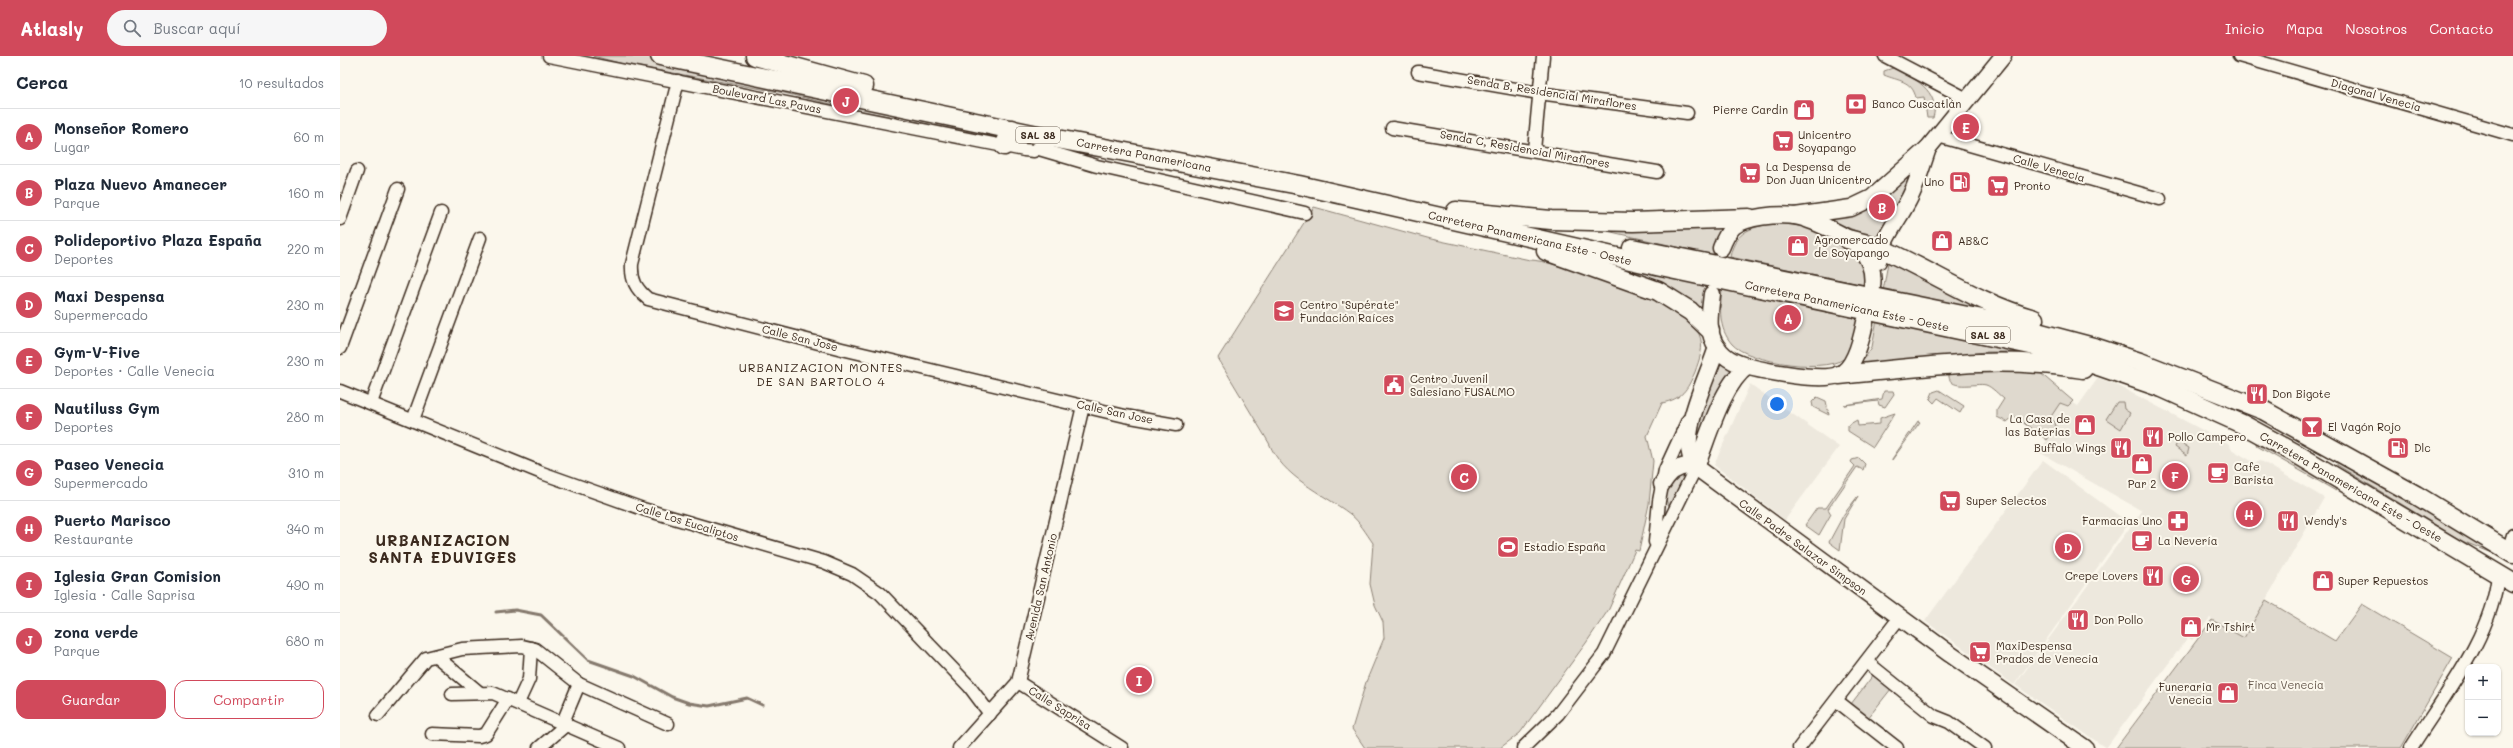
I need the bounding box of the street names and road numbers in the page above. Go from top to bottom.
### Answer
street label: Senda B, Residencial Miraflores [1466,72,1638,113]
street label: Diagonal Venecia [2329,74,2423,115]
street label: Boulevard Las Pavas [711,81,823,116]
street label: Senda C, Residencial Miraflores [1439,126,1611,171]
road number: SAL 38 [1016,127,1060,143]
street label: Carretera Panamericana [1075,134,1213,175]
street label: Calle Venecia [2011,150,2087,185]
street label: Carretera Panamericana Este - Oeste [1427,207,1633,268]
street label: Carretera Panamericana Este - Oeste [1744,277,1951,335]
street label: Calle San Jose [760,321,840,354]
road number: SAL 38 [1966,327,2010,343]
street label: Calle San Jose [1075,396,1155,427]
street label: Carretera Panamericana Este - Oeste [2257,428,2445,545]
street label: Calle Padre Salazar Simpson [1736,495,1870,598]
street label: Calle Los Eucaliptos [634,499,741,544]
street label: Avenida San Antonio [1021,531,1060,642]
street label: Calle Saprisa [1026,682,1095,733]

